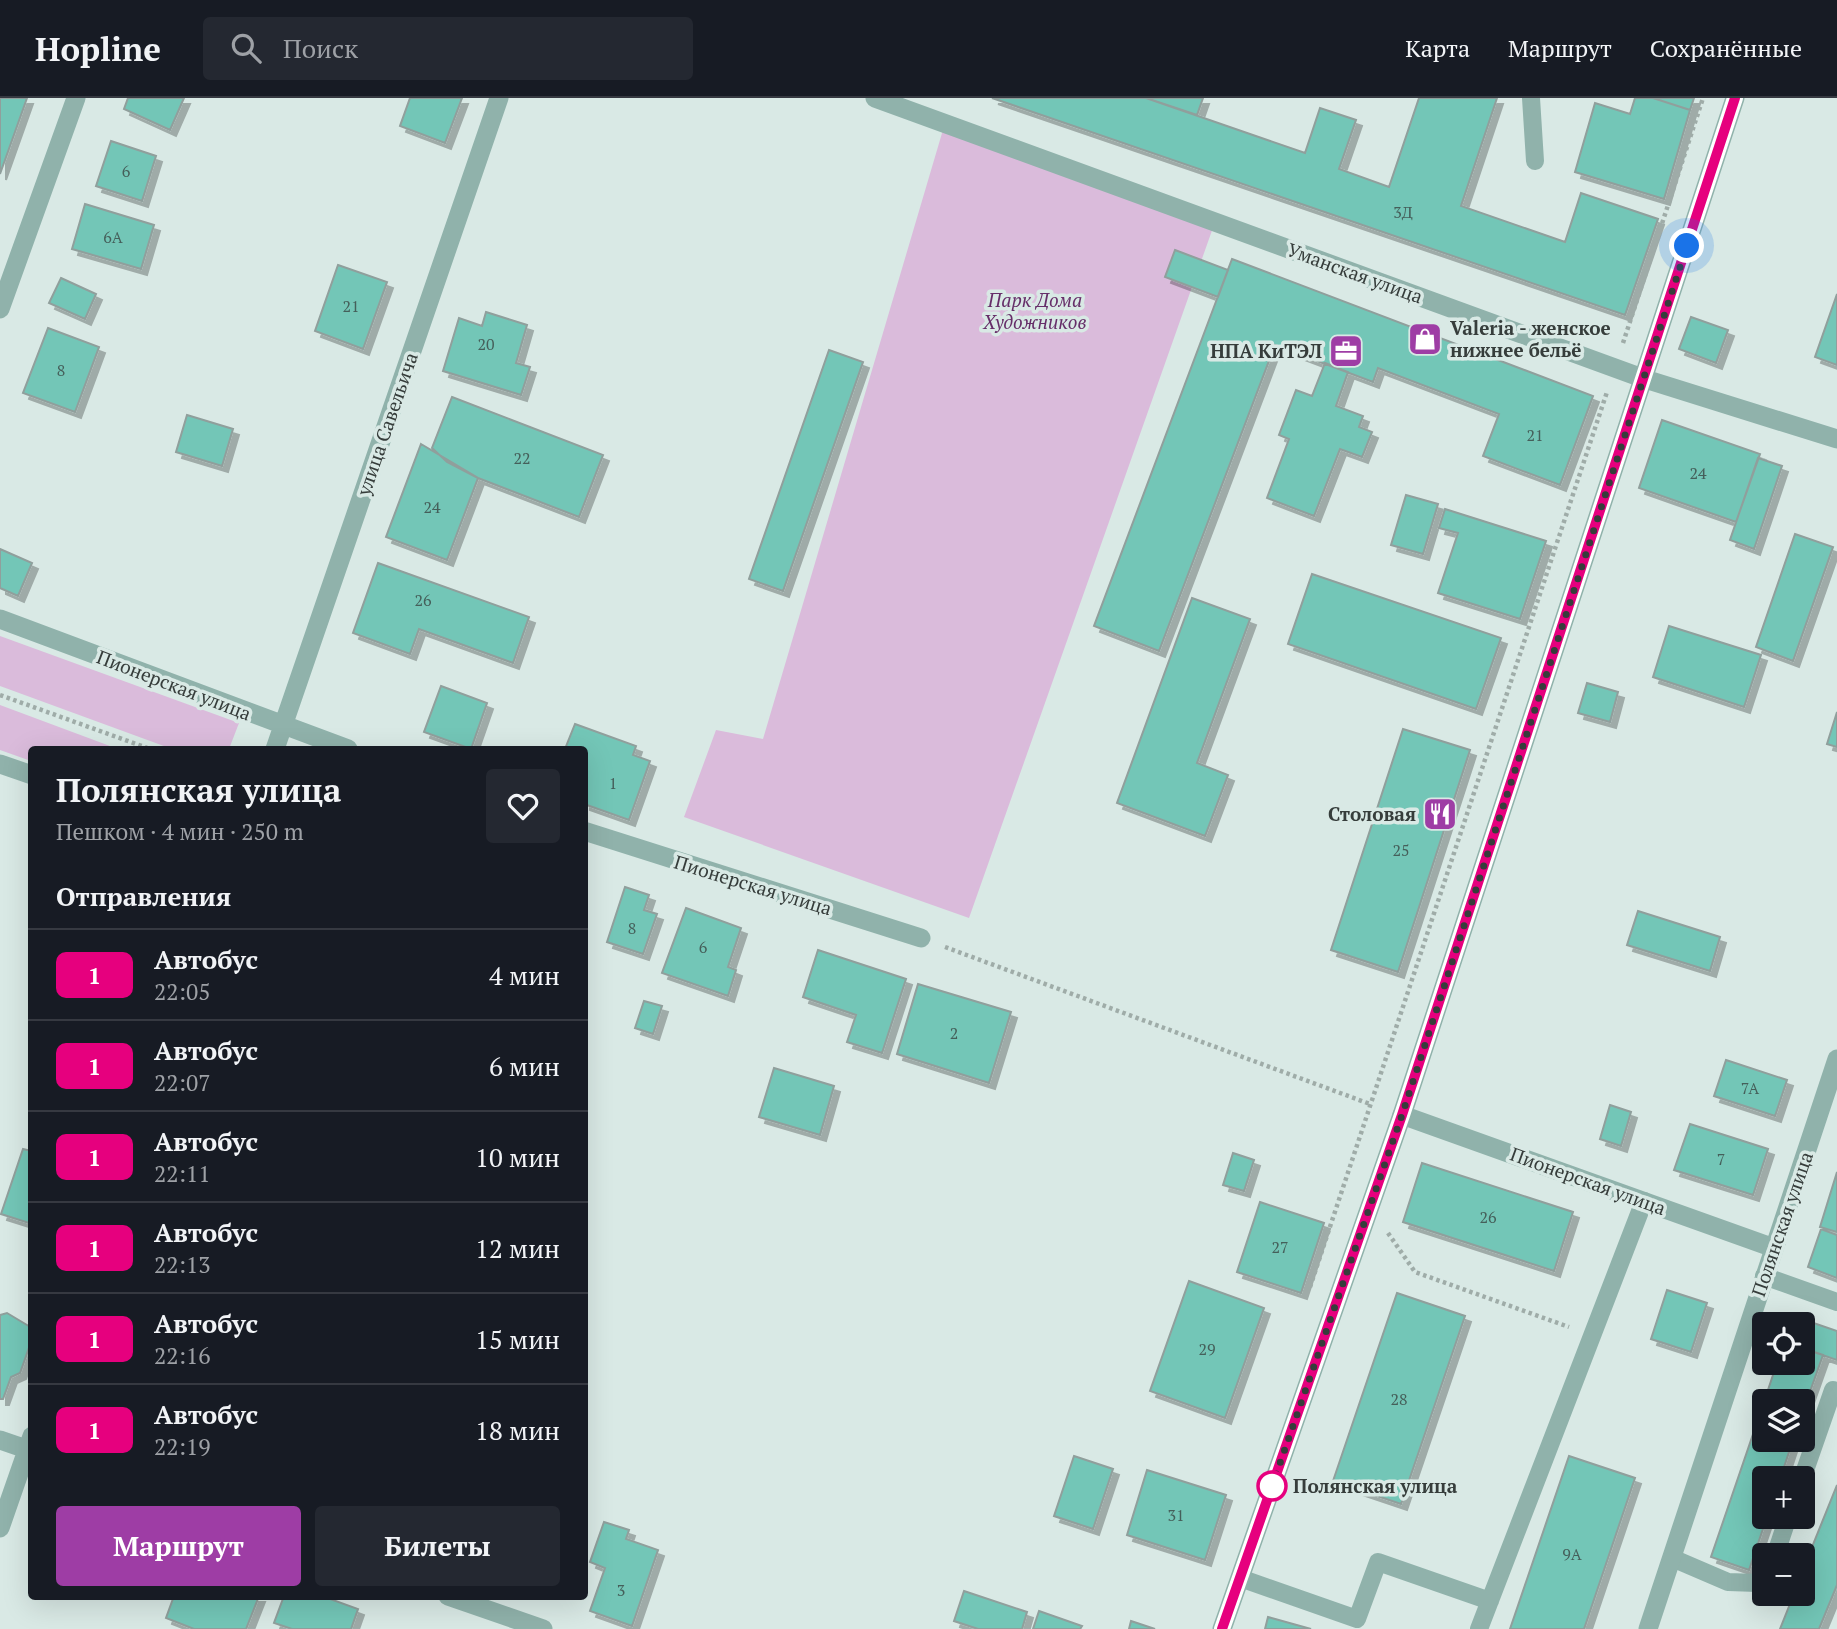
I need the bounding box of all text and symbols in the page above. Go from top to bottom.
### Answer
search box [203,17,693,80]
text: Hopline [35,27,161,70]
icon: search [227,29,265,67]
text: Поиск [283,31,358,65]
text: Карта [1405,32,1470,64]
text: Маршрут [1508,32,1612,64]
text: Сохранённые [1650,32,1802,64]
house number: 6 [122,160,131,182]
house number: 3Д [1393,201,1413,223]
house number: 6А [103,226,123,248]
your location [1669,228,1704,263]
street label: Уманская улица [1284,236,1427,309]
park label: Парк Дома Художников [982,287,1087,334]
house number: 21 [342,295,360,317]
place label: Valeria - женское нижнее бельё [1450,315,1611,362]
shop icon: Valeria - женское нижнее бельё [1406,320,1444,358]
office icon: НПА КиТЭЛ [1327,332,1365,370]
house number: 20 [477,333,495,355]
place label: НПА КиТЭЛ [1210,338,1322,363]
street label: улица Савельича [350,349,423,500]
house number: 8 [57,359,65,381]
house number: 21 [1526,424,1544,446]
house number: 22 [513,447,531,469]
house number: 24 [1689,462,1707,484]
house number: 24 [423,496,441,518]
house number: 26 [414,589,432,611]
street label: Пионерская улица [93,644,255,726]
text: Полянская улица [56,768,341,811]
button: heart [486,769,560,843]
house number: 1 [609,772,617,794]
restaurant icon: Столовая [1421,795,1459,833]
place label: Столовая [1328,801,1416,826]
text: Пешком · 4 мин · 250 m [56,816,303,847]
house number: 25 [1392,839,1410,861]
street label: Пионерская улица [671,849,835,920]
text: Отправления [56,879,231,913]
house number: 8 [628,917,636,939]
house number: 6 [699,936,708,958]
text: Автобус [154,942,258,976]
text: 4 мин [489,958,560,992]
text: 1 [88,959,101,991]
text: 22:05 [154,976,211,1007]
house number: 2 [950,1022,958,1044]
text: Автобус [154,1033,258,1067]
text: 6 мин [489,1049,560,1083]
text: 1 [88,1050,101,1082]
text: 22:07 [154,1067,211,1098]
house number: 7А [1741,1077,1759,1099]
text: Автобус [154,1124,258,1158]
text: 10 мин [475,1140,560,1174]
text: 1 [88,1141,101,1173]
street label: Пионерская улица [1507,1141,1670,1220]
house number: 7 [1717,1148,1725,1170]
street label: Полянская улица [1745,1148,1818,1300]
text: 22:11 [154,1158,211,1189]
house number: 26 [1479,1206,1497,1228]
text: Автобус [154,1215,258,1249]
text: 12 мин [475,1231,560,1265]
text: 1 [88,1232,101,1264]
house number: 27 [1271,1236,1289,1258]
text: 22:13 [154,1249,211,1280]
text: Автобус [154,1306,258,1340]
map controls [1752,1312,1815,1606]
button: locate [1752,1312,1815,1375]
text: 15 мин [475,1322,560,1356]
text: 1 [88,1323,101,1355]
house number: 29 [1198,1338,1216,1360]
text: 22:16 [154,1340,211,1371]
house number: 28 [1390,1388,1408,1410]
button: layers [1752,1389,1815,1452]
text: Автобус [154,1397,258,1431]
text: 18 мин [475,1413,560,1447]
text: 1 [88,1414,101,1446]
text: 22:19 [154,1431,211,1462]
button: + [1752,1466,1815,1529]
marker: Полянская улица [1257,1471,1287,1501]
place label: Полянская улица [1293,1473,1458,1498]
house number: 31 [1167,1504,1185,1526]
button: Маршрут [56,1506,301,1586]
button: Билеты [315,1506,560,1586]
house number: 9А [1562,1543,1582,1565]
button: − [1752,1543,1815,1606]
house number: 3 [617,1579,625,1601]

